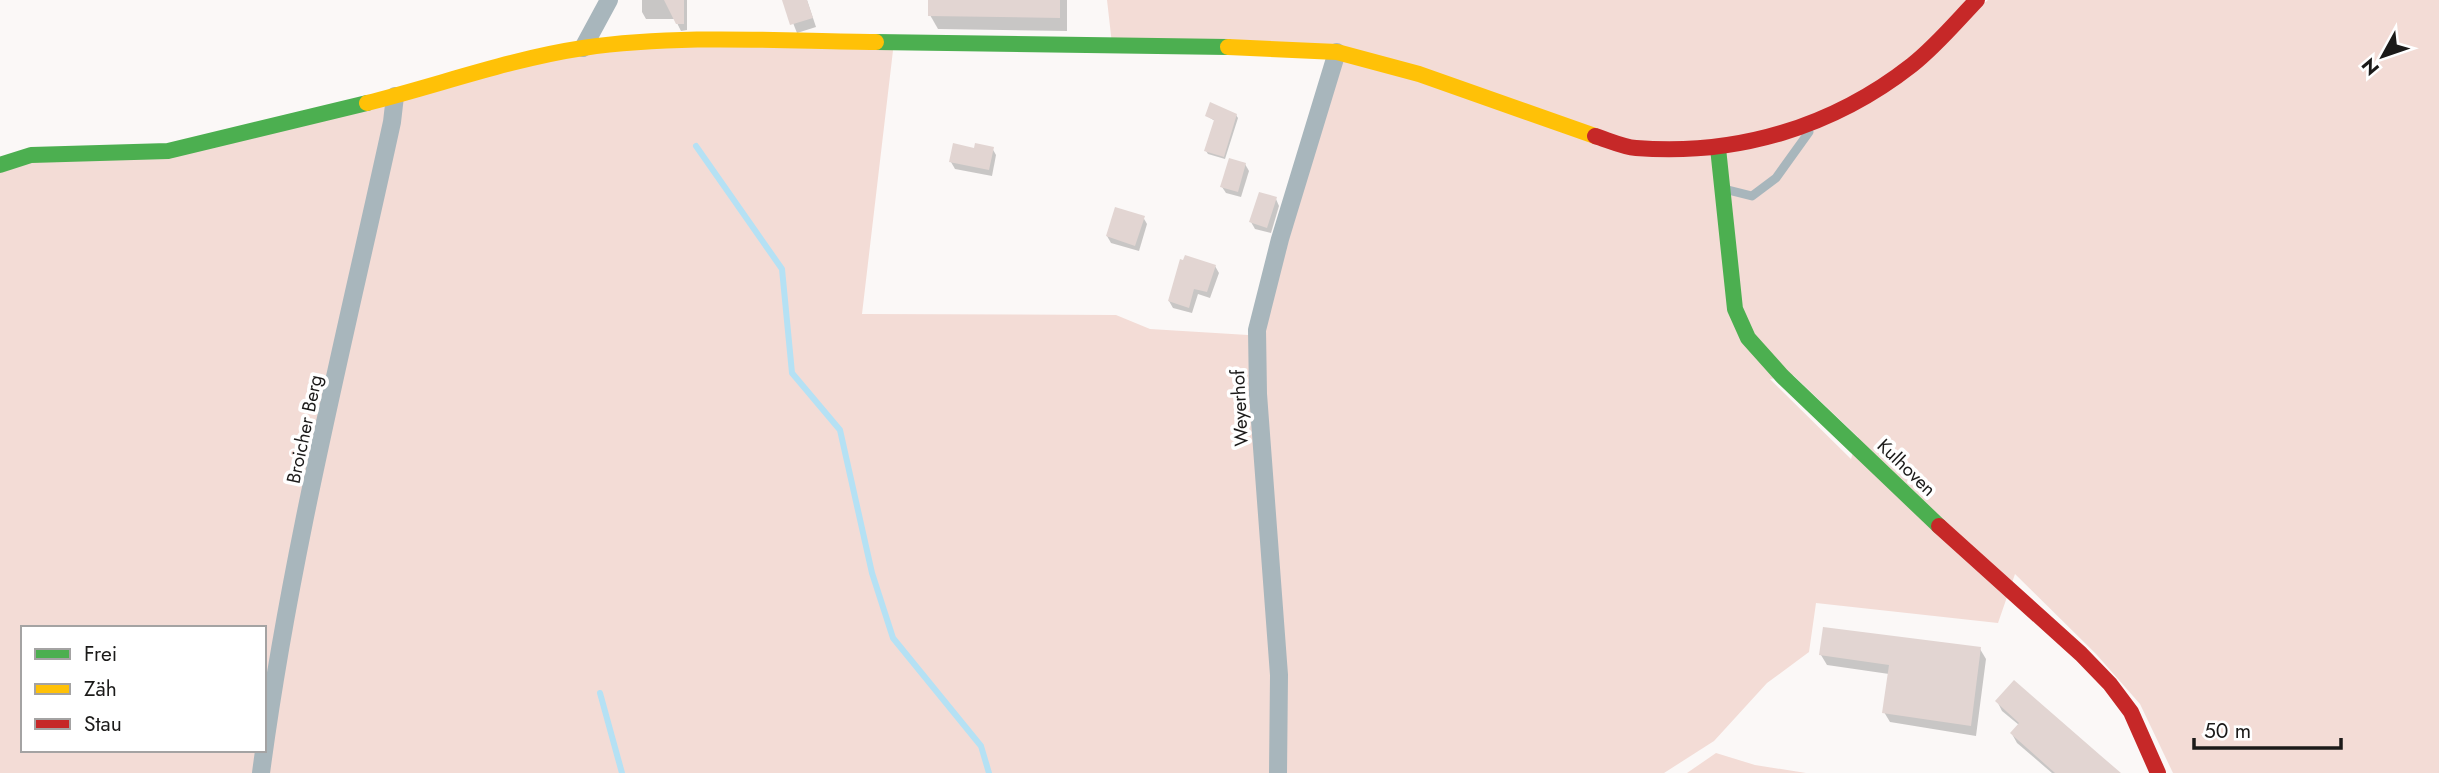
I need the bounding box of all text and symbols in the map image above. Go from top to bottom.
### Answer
north arrow [2348,21,2418,91]
text: N [2355,52,2386,81]
street label: Weyerhof [1224,368,1255,447]
street label: Broicher Berg [280,372,329,486]
street label: Kulhoven [1871,432,1942,502]
legend [21,626,266,752]
text: Frei [84,639,117,669]
text: Zäh [84,674,117,704]
scale bar [2194,706,2341,750]
text: Stau [84,709,122,739]
text: 50 m [2204,716,2251,746]

